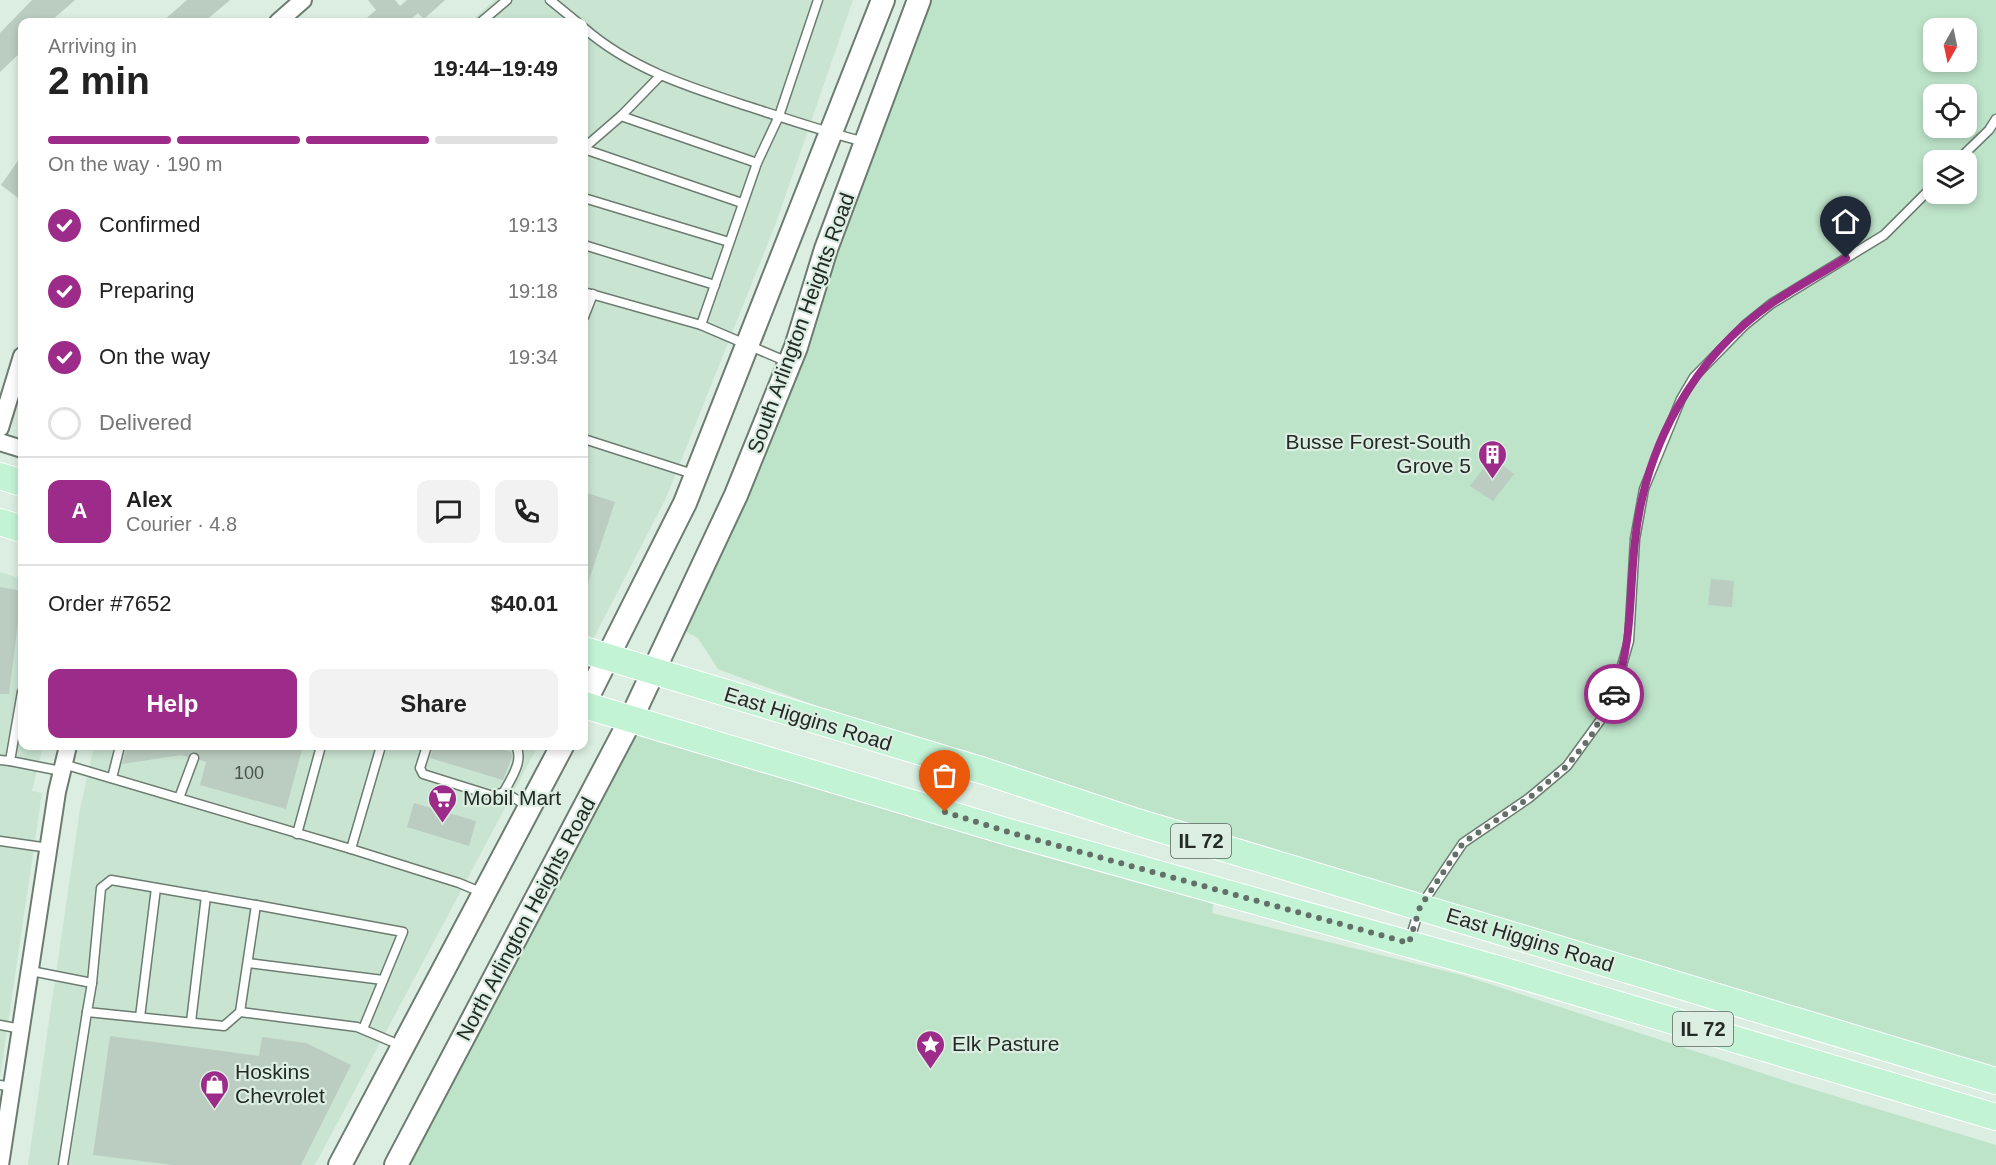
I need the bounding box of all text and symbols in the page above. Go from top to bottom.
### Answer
north arrow [1923,18,1977,72]
map controls [1923,18,1977,204]
text: Arriving in [48,35,137,57]
text: 19:44–19:49 [433,56,558,81]
text: 2 min [48,59,150,102]
button: locate [1923,84,1977,138]
button: layers [1923,150,1977,204]
text: On the way · 190 m [48,153,223,175]
street label: South Arlington Heights Road [743,189,858,456]
pin [1820,196,1871,258]
icon: home [1829,205,1862,238]
icon: check [48,209,81,242]
text: Confirmed [99,212,200,237]
text: 19:13 [508,214,558,236]
icon: check [48,275,81,308]
text: Preparing [99,278,194,303]
text: 19:18 [508,280,558,302]
icon: check [48,341,81,374]
text: On the way [99,344,210,369]
text: 19:34 [508,346,558,368]
text: Delivered [99,410,192,435]
place label: Busse Forest-South Grove 5 [1285,430,1471,477]
building icon: Busse Forest-South Grove 5 [1476,438,1508,480]
button: chat [417,480,480,543]
button: phone [495,480,558,543]
text: Alex [126,487,172,512]
text: A [72,498,87,523]
text: Courier · 4.8 [126,513,237,535]
text: Order #7652 [48,591,172,616]
text: $40.01 [491,591,558,616]
courier [1584,664,1644,724]
button: Help [48,669,297,738]
button: Share [309,669,558,738]
icon: car [1598,678,1631,711]
street label: East Higgins Road [722,682,895,755]
pin [919,750,970,812]
icon: bag [928,759,961,792]
house number: 100 [234,763,264,783]
supermarket icon: Mobil Mart [426,782,458,824]
place label: Mobil Mart [463,786,561,809]
street label: North Arlington Heights Road [452,793,600,1044]
road number: IL 72 [1171,824,1231,858]
street label: East Higgins Road [1444,903,1617,976]
road number: IL 72 [1673,1012,1733,1046]
place icon: Elk Pasture [915,1028,947,1070]
place label: Elk Pasture [952,1032,1059,1055]
place label: Hoskins Chevrolet [235,1060,325,1107]
shop icon: Hoskins Chevrolet [198,1068,230,1110]

